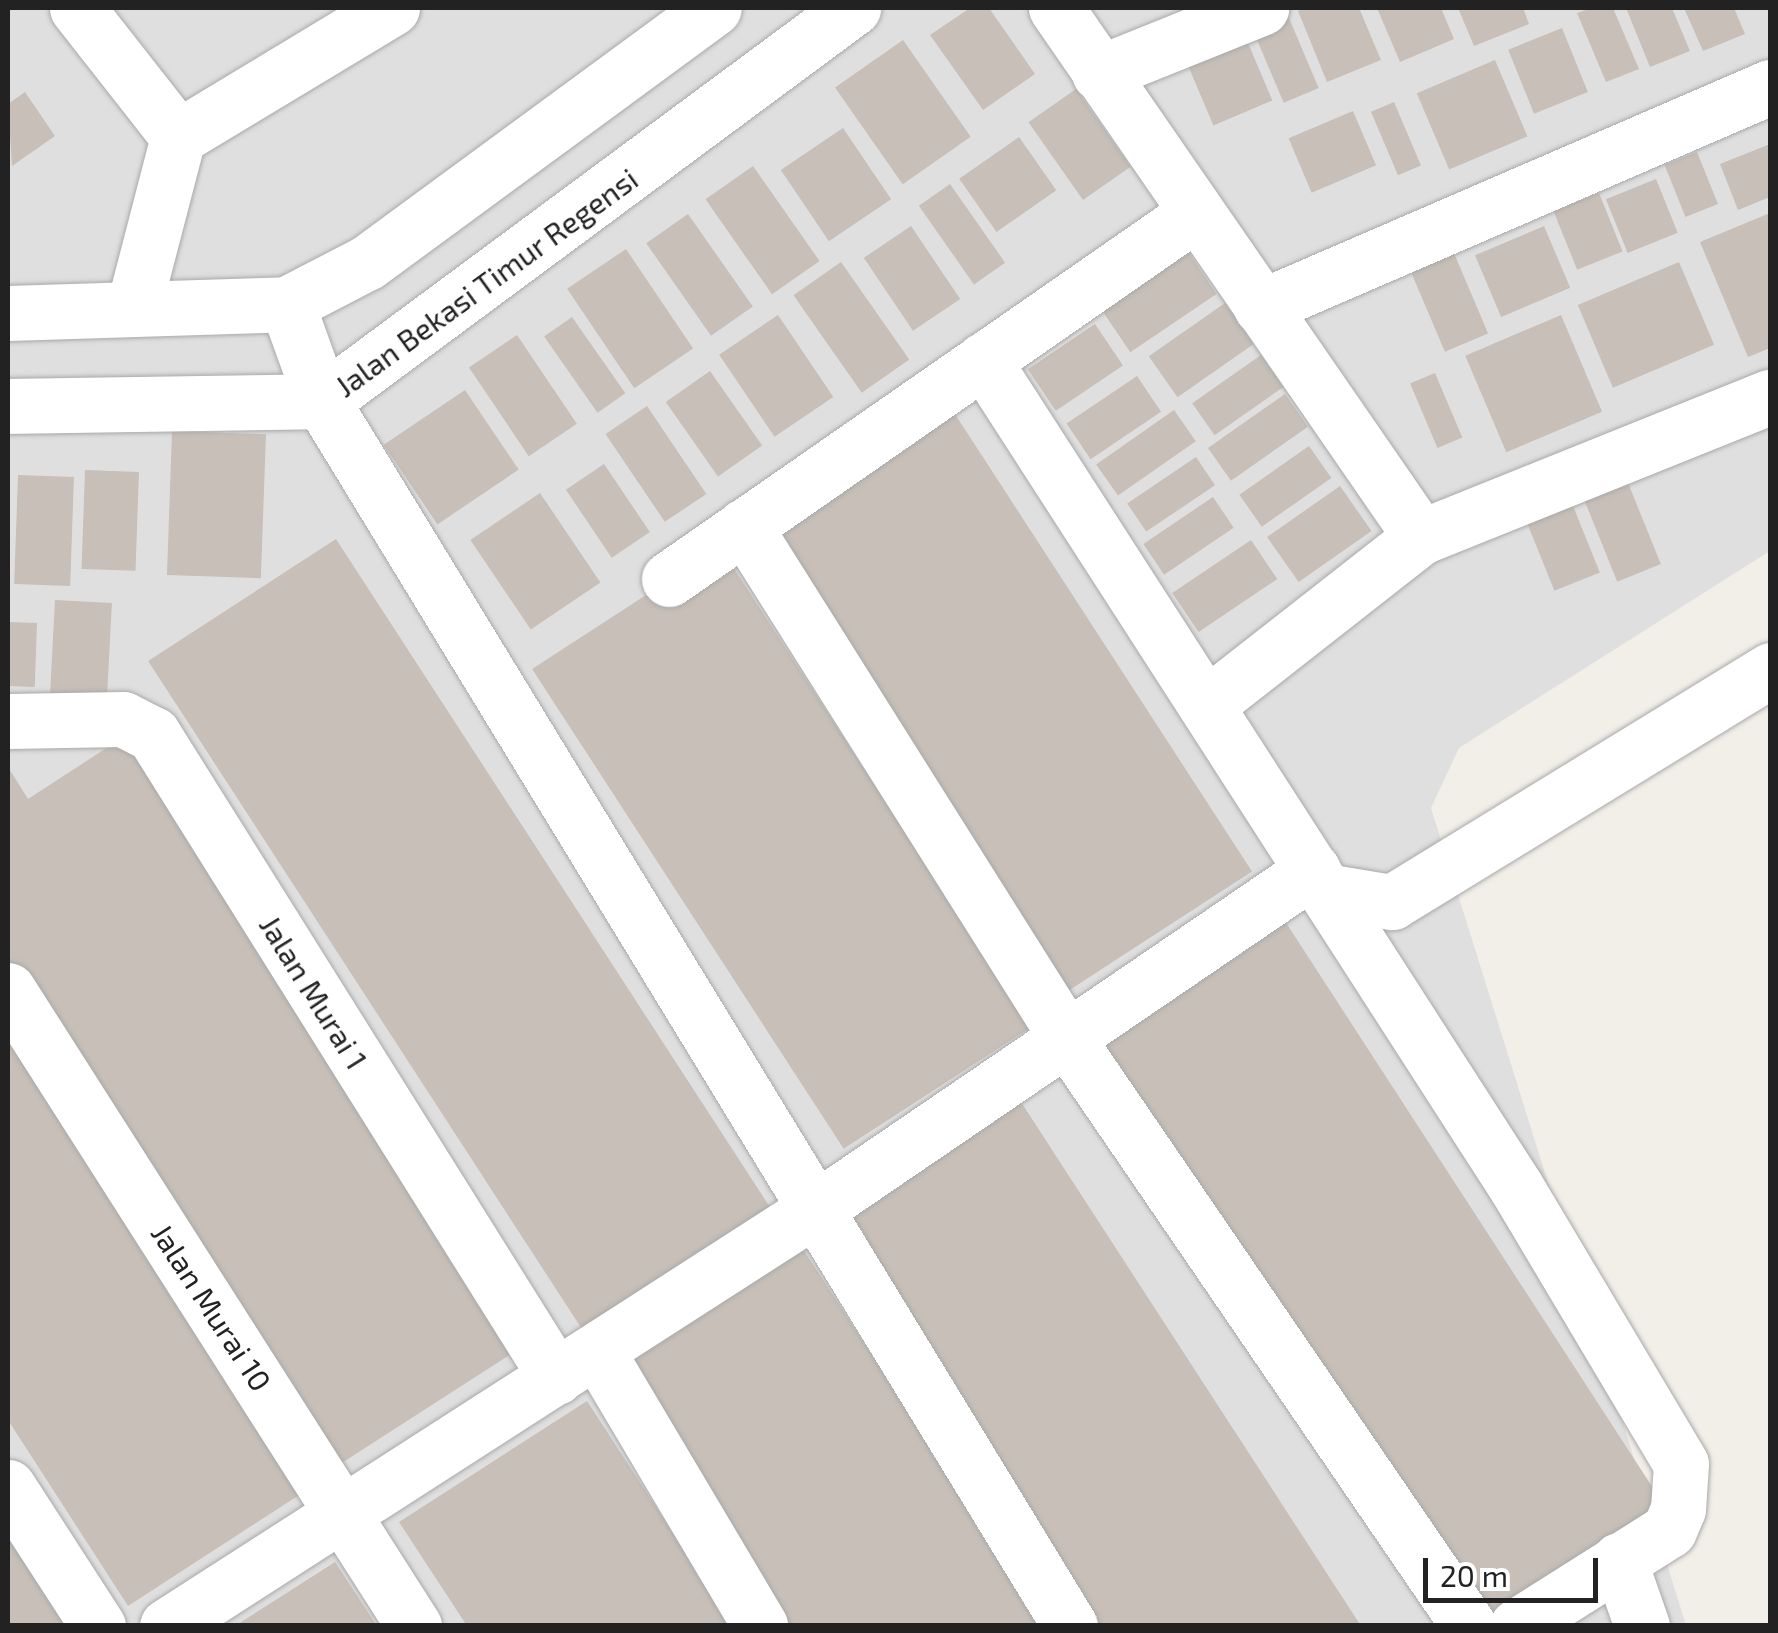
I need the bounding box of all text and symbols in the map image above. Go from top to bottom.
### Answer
street label: Jalan Bekasi Timur Regensi [327,160,645,404]
street label: Jalan Murai 1 [253,909,375,1075]
street label: Jalan Murai 10 [145,1217,279,1397]
scale bar [1428,1538,1603,1600]
text: 20 m [1440,1557,1508,1593]

